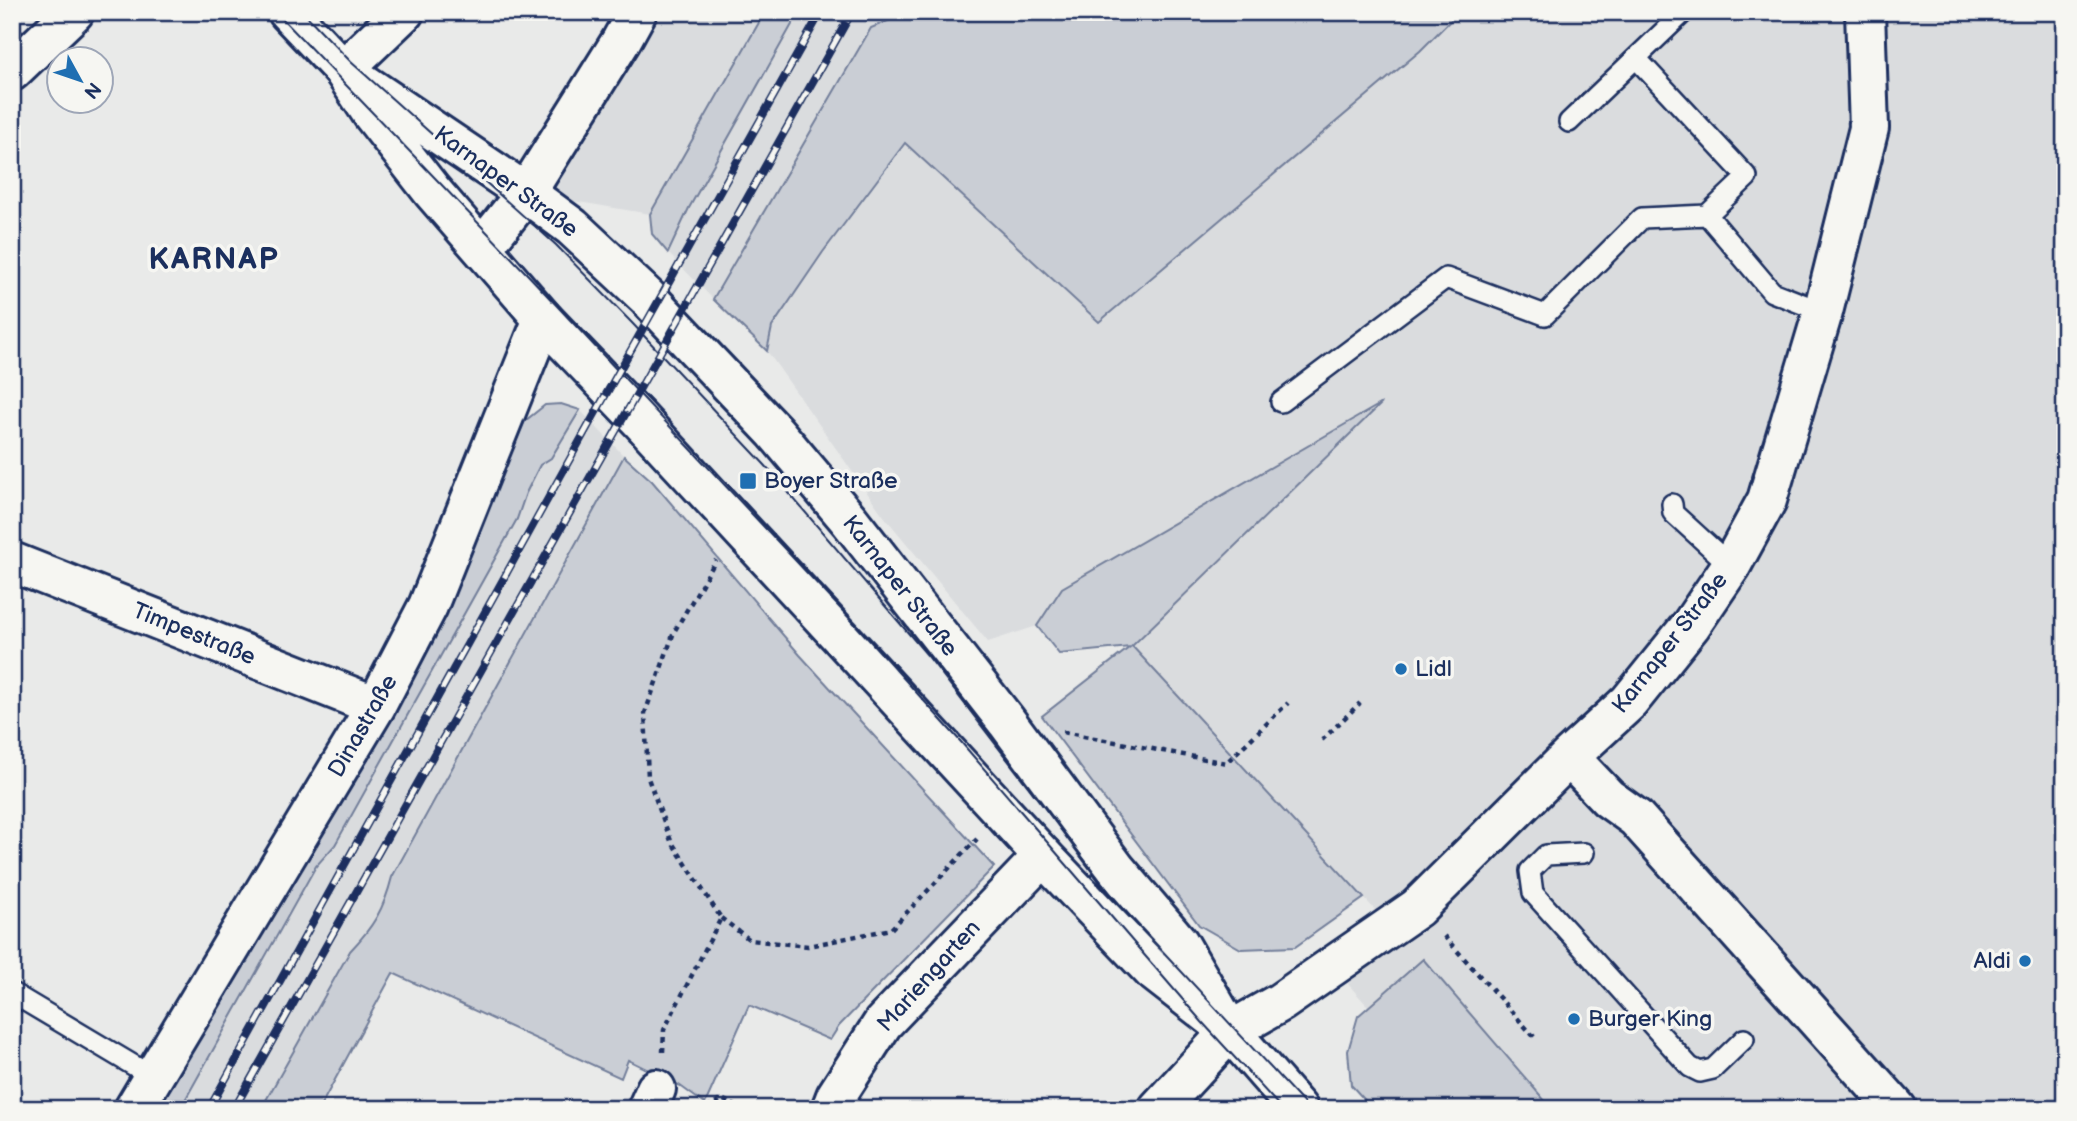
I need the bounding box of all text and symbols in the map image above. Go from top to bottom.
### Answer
north arrow [46,46,116,116]
text: N [78,77,105,103]
street label: Karnaper Straße [428,120,584,244]
district label: KARNAP [149,242,279,278]
place label: Boyer Straße [764,467,898,495]
marker: Boyer Straße [738,471,758,491]
street label: Karnaper Straße [836,510,964,662]
street label: Karnaper Straße [1606,567,1734,719]
street label: Timpestraße [128,597,260,671]
place label: Lidl [1415,655,1452,683]
marker: Lidl [1393,661,1409,677]
street label: Dinastraße [322,670,404,782]
street label: Mariengarten [871,914,987,1038]
place label: Aldi [1973,947,2011,975]
marker: Aldi [2017,953,2033,969]
place label: Burger King [1588,1005,1712,1033]
marker: Burger King [1566,1011,1582,1027]

